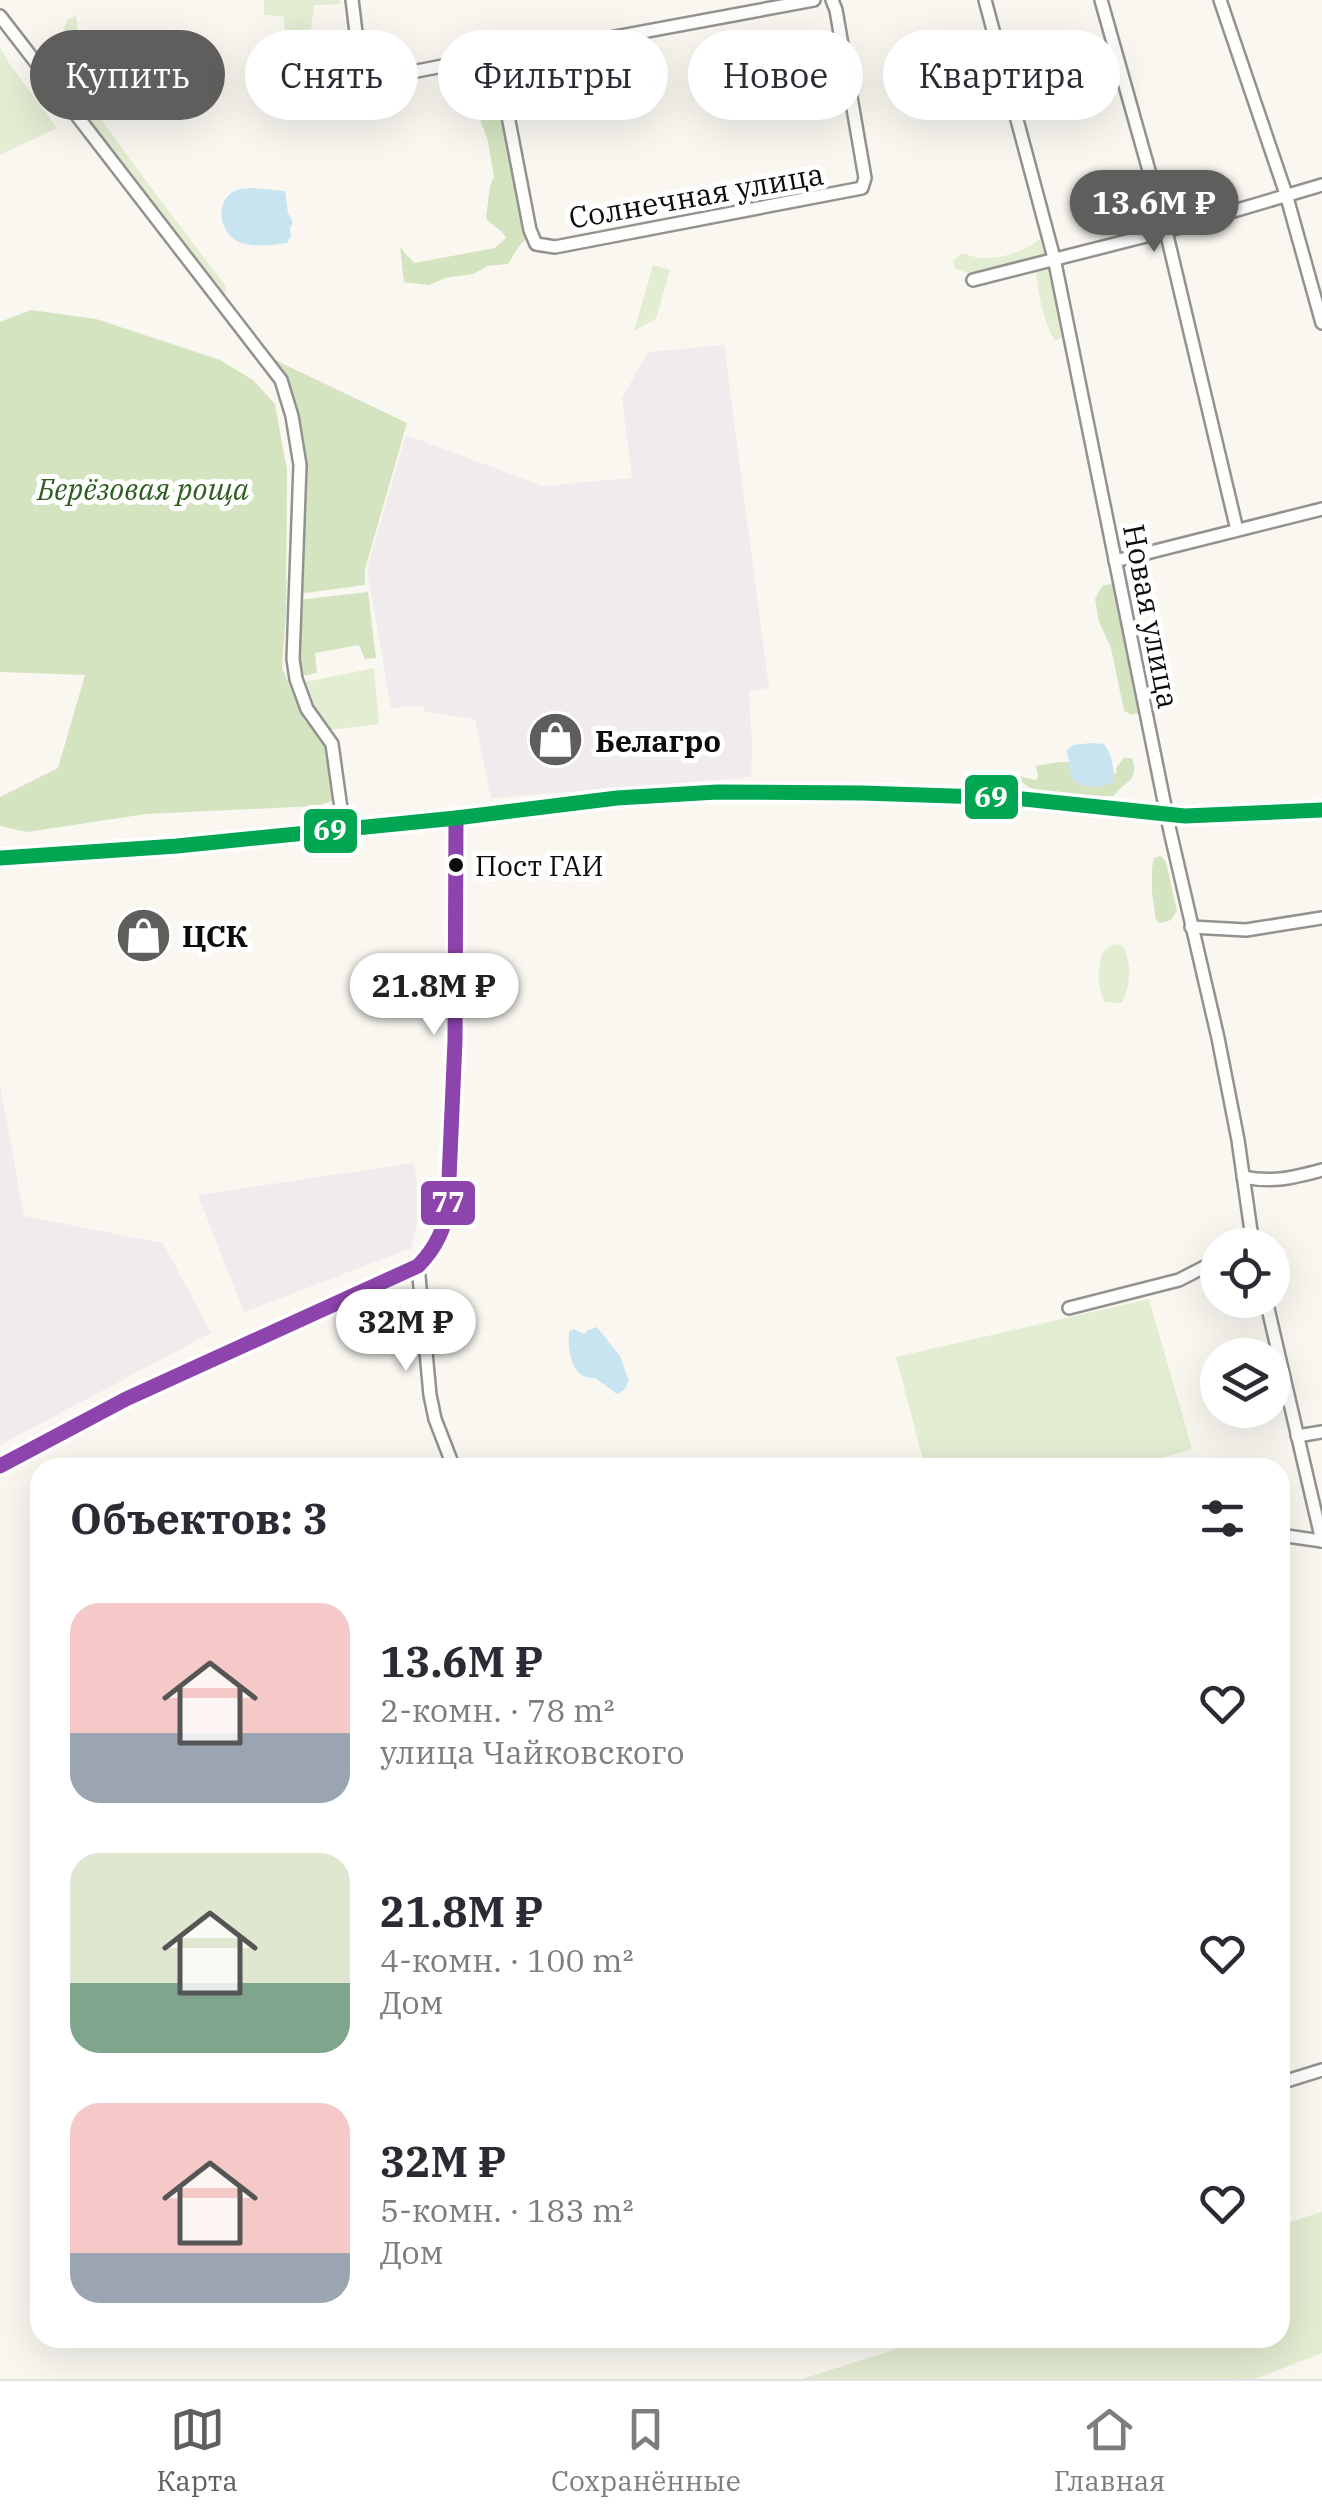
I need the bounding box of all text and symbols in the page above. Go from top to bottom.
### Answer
chip: Купить [30,30,225,120]
chip: Снять [245,30,418,120]
chip: Фильтры [438,30,668,120]
chip: Новое [688,30,863,120]
chip: Квартира [883,30,1120,120]
street label: Солнечная улица [566,153,826,237]
pin: 13.6M ₽ [1062,170,1246,255]
text: 13.6M ₽ [1092,181,1216,223]
park label: Берёзовая роща [36,469,250,508]
street label: Новая улица [1115,520,1189,712]
shop icon: Белагро [526,710,586,770]
place label: Белагро [595,721,721,760]
line badge: 69 [963,773,1020,821]
text: 69 [974,778,1008,815]
line badge: 69 [302,807,359,855]
text: 69 [313,811,347,848]
place label: Пост ГАИ [475,847,604,884]
marker: Пост ГАИ [446,855,466,875]
shop icon: ЦСК [113,905,173,965]
place label: ЦСК [182,916,248,955]
pin: 21.8M ₽ [342,953,526,1038]
text: 21.8M ₽ [372,964,496,1006]
line badge: 77 [419,1179,477,1227]
text: 77 [431,1183,465,1220]
map controls [1200,1228,1290,1428]
button: locate [1200,1228,1290,1318]
pin: 32M ₽ [336,1289,476,1374]
text: 32M ₽ [358,1300,454,1342]
button: layers [1200,1338,1290,1428]
text: Объектов: 3 [70,1491,328,1546]
icon: filters [1195,1491,1250,1546]
text: 13.6M ₽ [380,1634,543,1689]
icon: home [150,1643,270,1763]
icon: heart [1195,1676,1250,1731]
text: 2-комн. · 78 m² [380,1689,614,1731]
text: улица Чайковского [380,1731,685,1773]
text: 21.8M ₽ [380,1884,543,1939]
icon: home [150,1893,270,2013]
icon: heart [1195,1926,1250,1981]
text: 4-комн. · 100 m² [380,1939,634,1981]
text: Дом [380,1981,444,2023]
text: 32M ₽ [380,2134,506,2189]
icon: home [150,2143,270,2263]
icon: heart [1195,2176,1250,2231]
text: 5-комн. · 183 m² [380,2189,634,2231]
text: Дом [380,2231,444,2273]
tab: Карта [157,2402,238,2499]
tab: Сохранённые [551,2402,741,2499]
tab: Главная [1054,2402,1165,2499]

